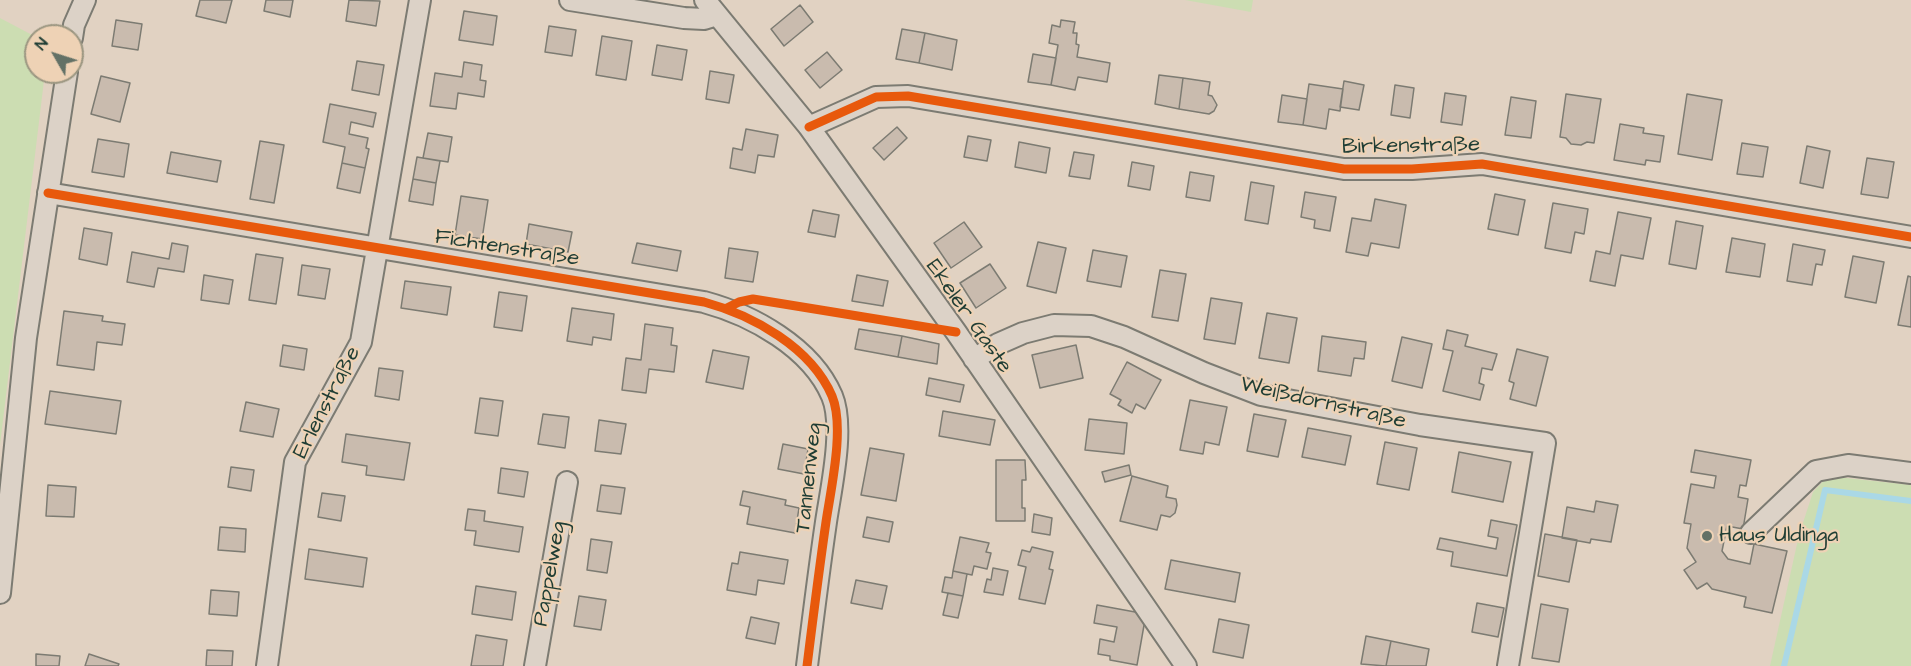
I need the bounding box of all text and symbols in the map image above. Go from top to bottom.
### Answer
north arrow [24,24,84,84]
text: N [30,33,53,55]
street label: Birkenstraße [1342,133,1480,161]
street label: Fichtenstraße [433,225,581,273]
street label: Ekeler Gaste [919,255,1017,379]
street label: Erlenstraße [288,343,368,463]
street label: Weißdornstraße [1238,372,1408,436]
street label: Tannenweg [791,422,829,534]
street label: Pappelweg [529,519,573,629]
place label: Haus Uldinga [1719,523,1838,549]
marker: Haus Uldinga [1700,529,1714,543]

